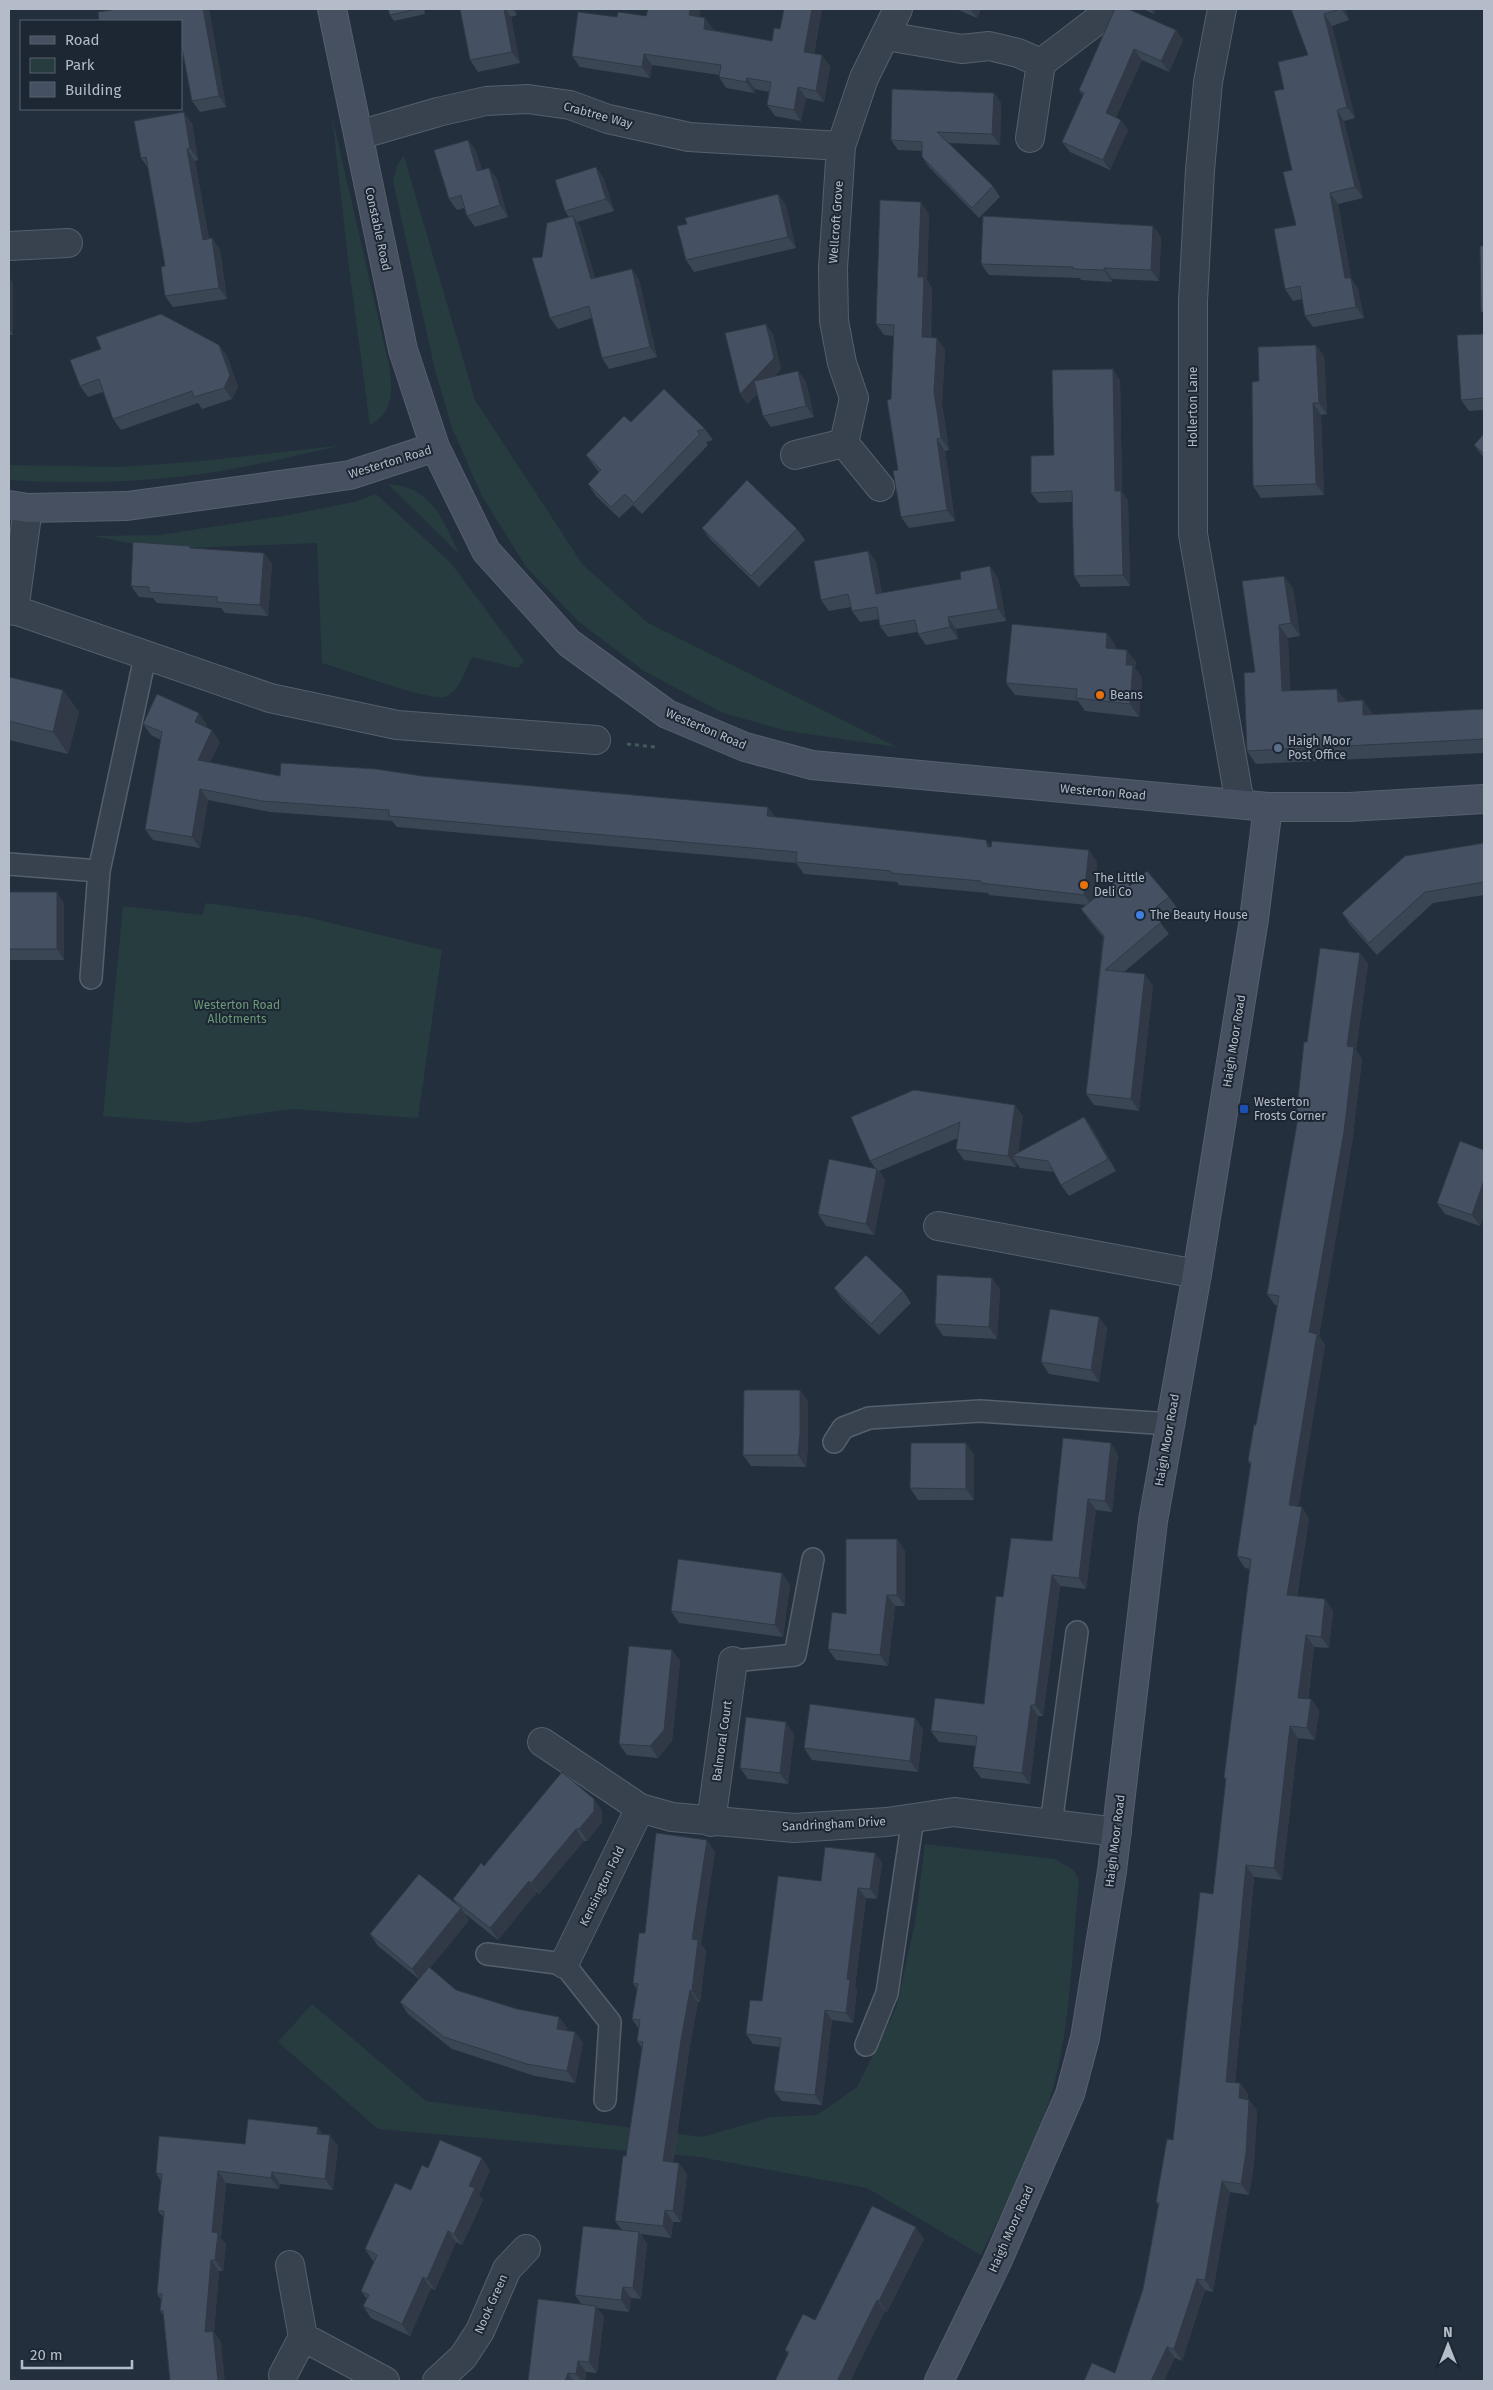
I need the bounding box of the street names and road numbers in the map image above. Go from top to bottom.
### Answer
street label: Crabtree Way [562,99,634,131]
street label: Wellcroft Grove [826,180,846,264]
street label: Constable Road [362,186,394,272]
street label: Hollerton Lane [1186,367,1200,447]
street label: Westerton Road [347,443,433,481]
street label: Westerton Road [664,706,748,752]
street label: Westerton Road [1059,781,1147,803]
street label: Haigh Moor Road [1220,994,1248,1088]
street label: Haigh Moor Road [1152,1393,1182,1487]
street label: Balmoral Court [709,1699,735,1782]
street label: Haigh Moor Road [1102,1794,1128,1888]
street label: Sandringham Drive [782,1814,886,1834]
street label: Kensington Fold [577,1844,627,1928]
street label: Haigh Moor Road [986,2184,1036,2274]
street label: Nook Green [472,2272,510,2336]

